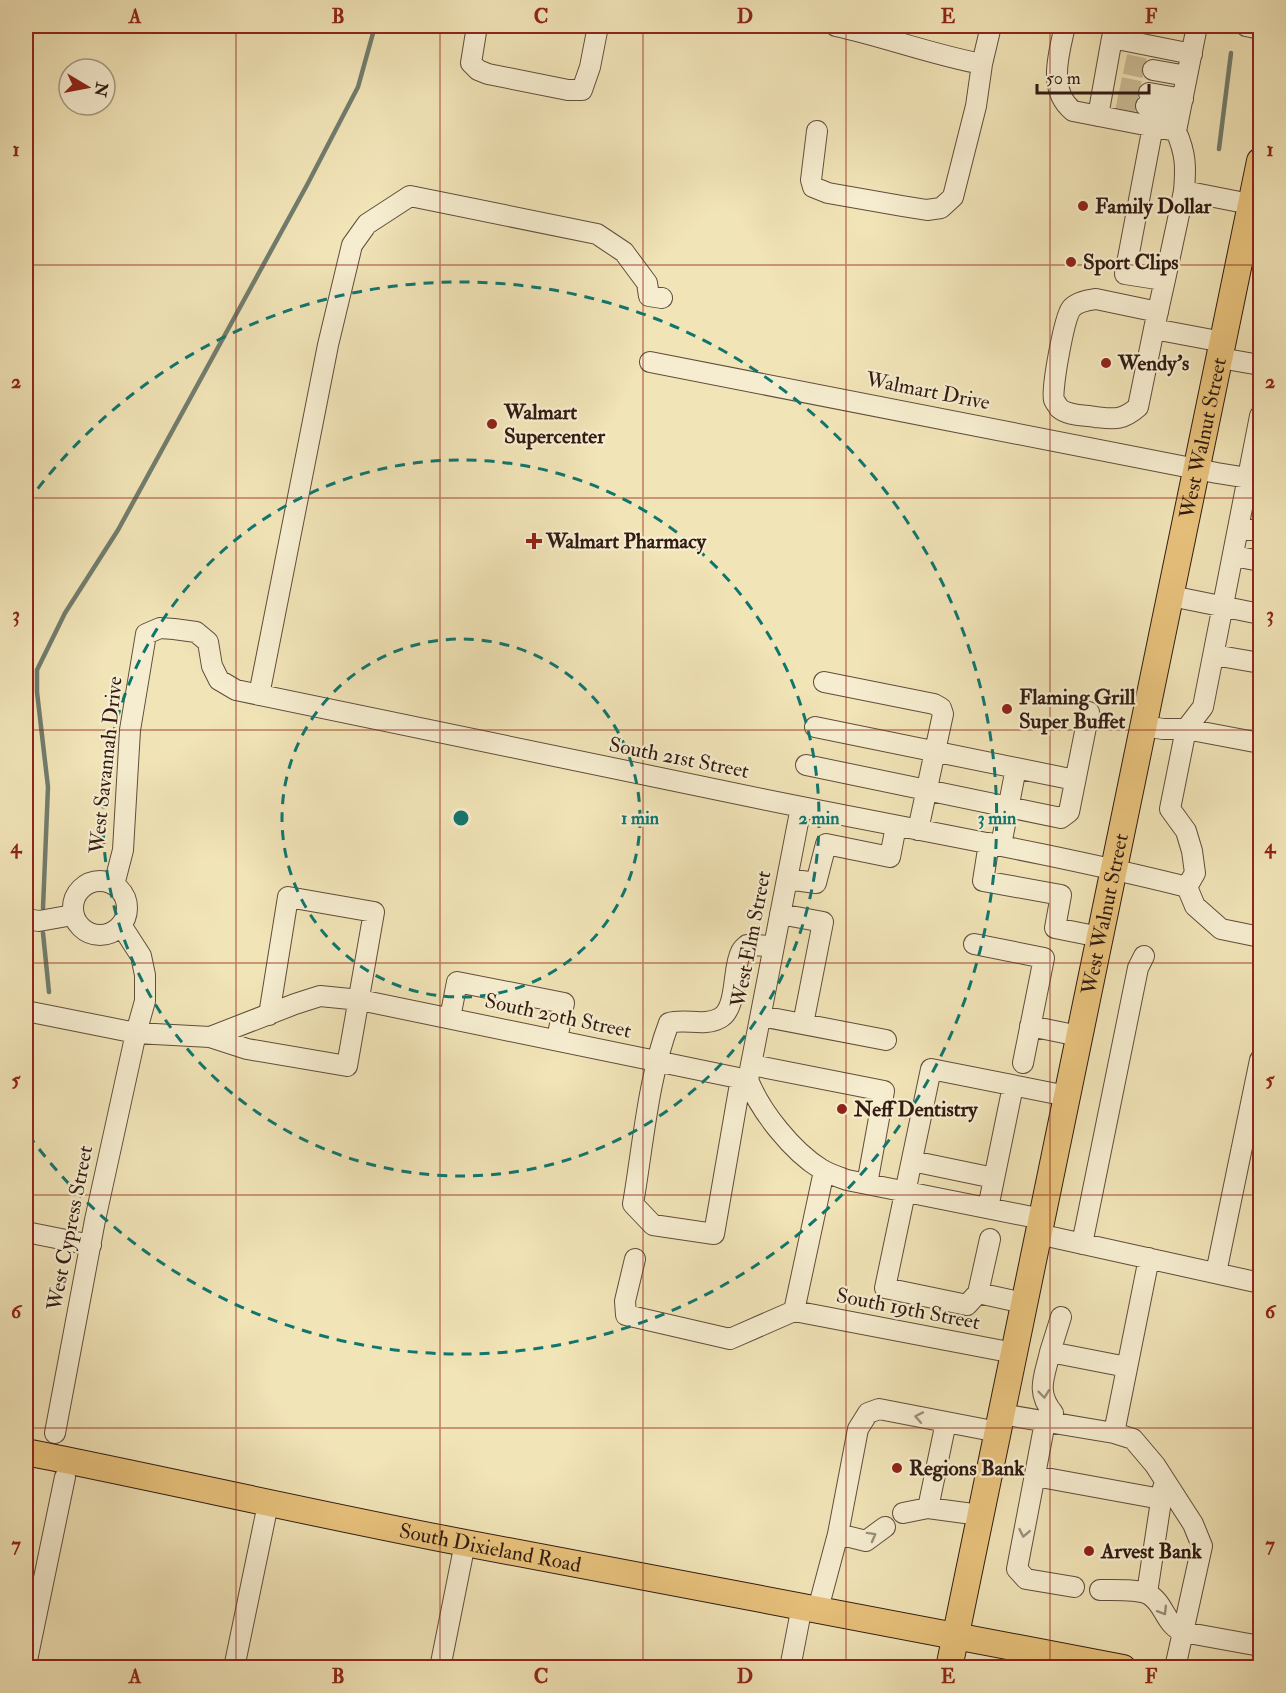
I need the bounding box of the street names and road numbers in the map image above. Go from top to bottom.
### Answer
street label: West Walnut Street [1173,355,1233,522]
street label: Walmart Drive [863,366,992,416]
street label: West Savannah Drive [83,675,129,856]
street label: South 21st Street [607,731,751,785]
street label: West Walnut Street [1075,831,1134,998]
street label: West Elm Street [724,868,778,1011]
street label: South 20th Street [482,987,634,1045]
street label: West Cypress Street [41,1143,99,1314]
street label: South 19th Street [834,1282,982,1336]
street label: South Dixieland Road [397,1517,584,1579]

